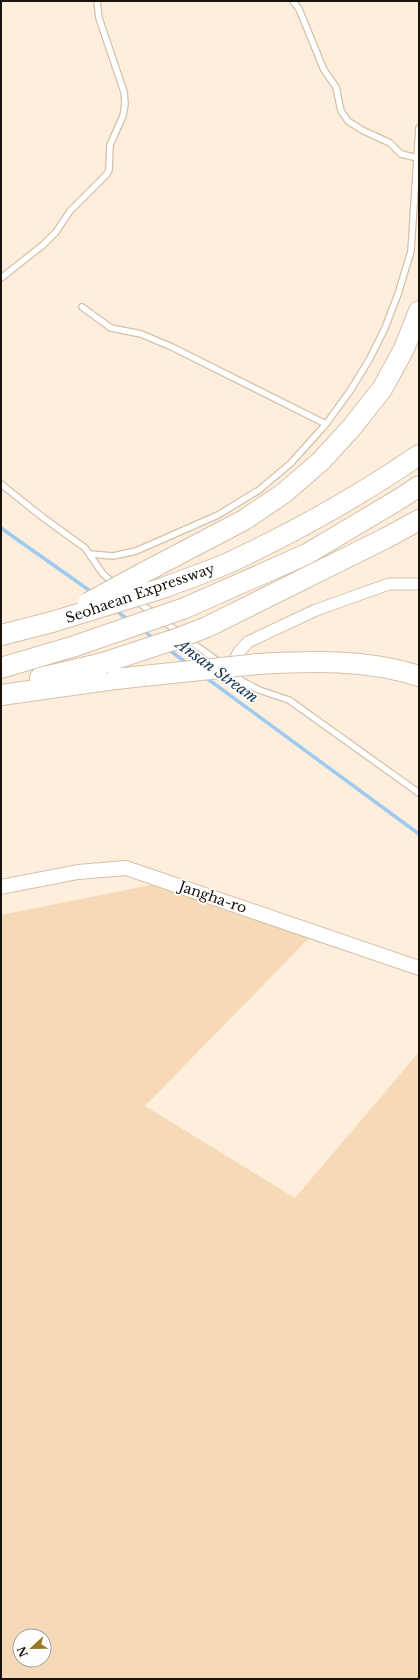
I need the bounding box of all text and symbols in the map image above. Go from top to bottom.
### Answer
street label: Seohaean Expressway [63,559,217,627]
water label: Ansan Stream [171,633,262,707]
street label: Jangha-ro [175,876,249,917]
north arrow [12,1628,52,1668]
text: N [14,1644,31,1659]

